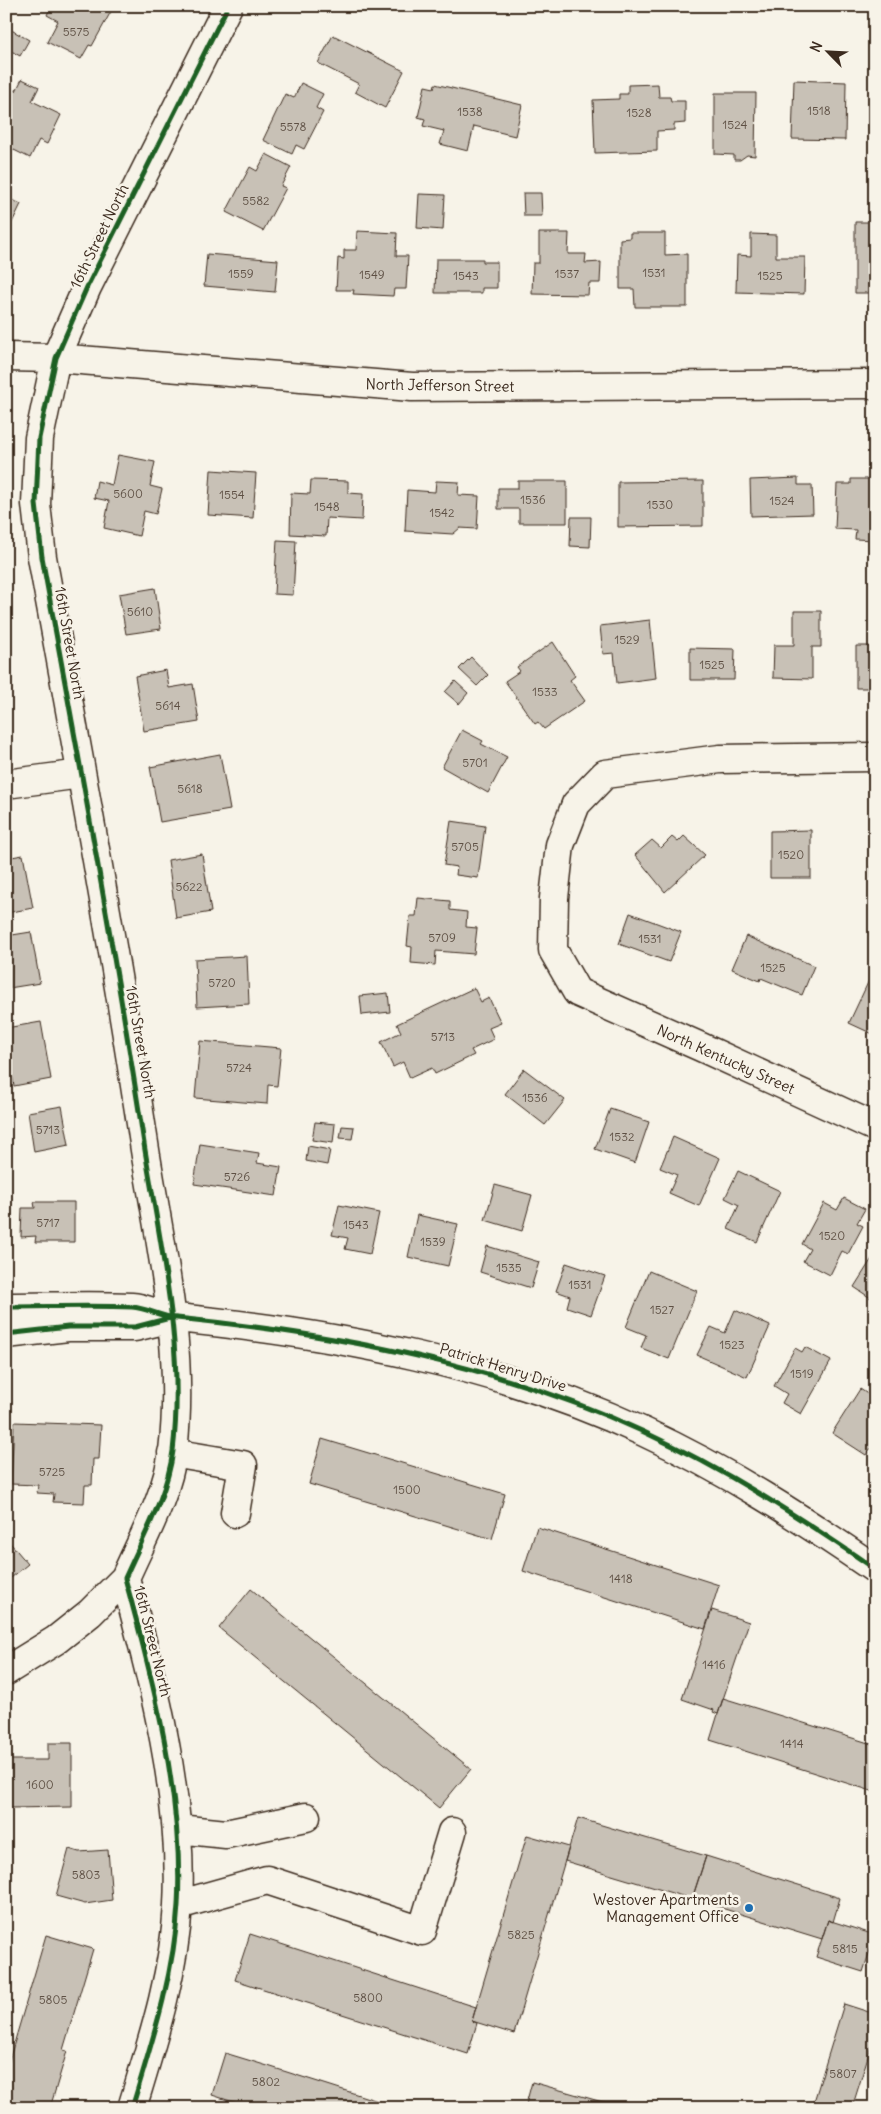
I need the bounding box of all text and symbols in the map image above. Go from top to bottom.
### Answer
house number: 5575 [63,24,89,39]
north arrow [804,28,854,78]
text: N [806,39,826,55]
house number: 1518 [807,103,831,118]
house number: 1538 [457,104,483,119]
house number: 1528 [626,105,652,120]
house number: 1524 [723,117,748,132]
house number: 5578 [280,119,306,134]
street label: 16th Street North [65,180,133,291]
house number: 5582 [242,193,270,208]
house number: 1531 [642,265,666,280]
house number: 1559 [228,266,254,281]
house number: 1537 [555,266,579,281]
house number: 1549 [359,267,385,282]
house number: 1543 [453,268,479,283]
house number: 1525 [757,268,783,283]
street label: North Jefferson Street [365,374,515,396]
house number: 5600 [113,486,143,501]
house number: 1554 [219,487,245,502]
house number: 1536 [520,492,546,507]
house number: 1524 [770,493,795,508]
house number: 1530 [647,497,673,512]
house number: 1548 [314,499,340,514]
house number: 1542 [429,505,455,520]
street label: 16th Street North [51,585,89,701]
house number: 5610 [127,604,153,619]
house number: 1529 [614,632,640,647]
house number: 1525 [699,657,725,672]
house number: 1533 [532,684,558,699]
house number: 5614 [155,698,181,713]
house number: 5701 [462,755,488,770]
house number: 5618 [177,781,203,796]
house number: 5705 [451,839,479,854]
house number: 1520 [778,847,804,862]
house number: 5622 [176,879,203,894]
house number: 5709 [428,930,456,945]
house number: 1531 [638,931,662,946]
house number: 1525 [760,960,786,975]
house number: 5720 [208,975,236,990]
street label: 16th Street North [122,984,160,1100]
street label: North Kentucky Street [654,1020,798,1098]
house number: 5713 [431,1029,455,1044]
house number: 5724 [226,1060,252,1075]
house number: 1536 [522,1090,548,1105]
house number: 5713 [36,1122,60,1137]
house number: 1532 [609,1129,635,1144]
house number: 5726 [224,1169,250,1184]
house number: 5717 [36,1215,60,1230]
house number: 1543 [343,1217,369,1232]
house number: 1520 [819,1228,845,1243]
house number: 1539 [420,1234,446,1249]
house number: 1535 [496,1260,522,1275]
house number: 1531 [568,1277,592,1292]
house number: 1527 [650,1302,674,1317]
house number: 1523 [719,1337,745,1352]
street label: Patrick Henry Drive [437,1339,569,1395]
house number: 1519 [790,1366,814,1381]
house number: 5725 [39,1464,65,1479]
house number: 1500 [393,1482,421,1497]
house number: 1418 [609,1571,633,1586]
street label: 16th Street North [130,1583,176,1699]
house number: 1416 [702,1657,726,1672]
house number: 1414 [780,1736,804,1751]
house number: 1600 [26,1777,54,1792]
house number: 5803 [72,1867,100,1882]
place label: Westover Apartments Management Office [593,1890,739,1926]
marker: Westover Apartments Management Office [743,1902,755,1914]
house number: 5825 [507,1927,535,1942]
house number: 5815 [832,1941,858,1956]
house number: 5800 [353,1990,383,2005]
house number: 5805 [39,1992,67,2007]
house number: 5807 [829,2066,857,2081]
house number: 5802 [252,2074,281,2089]

